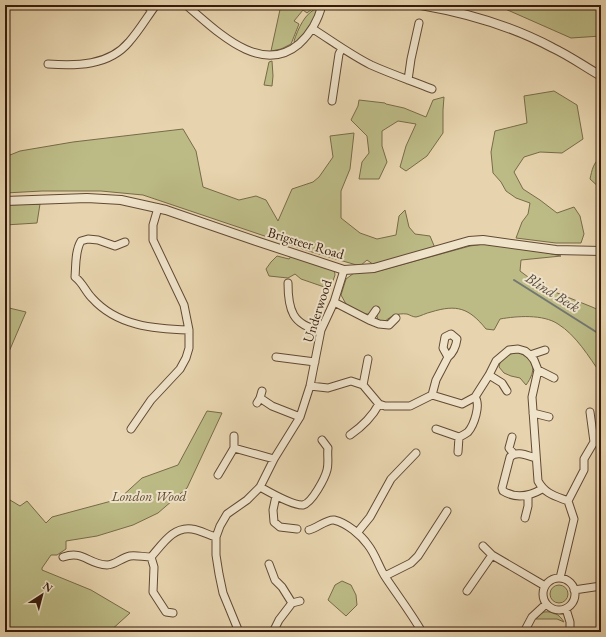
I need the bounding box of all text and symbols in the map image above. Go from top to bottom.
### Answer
street label: Brigsteer Road [266,223,347,263]
water label: Blind Beck [521,267,584,316]
street label: Underwood [298,276,336,345]
park label: London Wood [111,487,187,505]
north arrow [22,575,62,615]
text: N [40,579,56,595]

